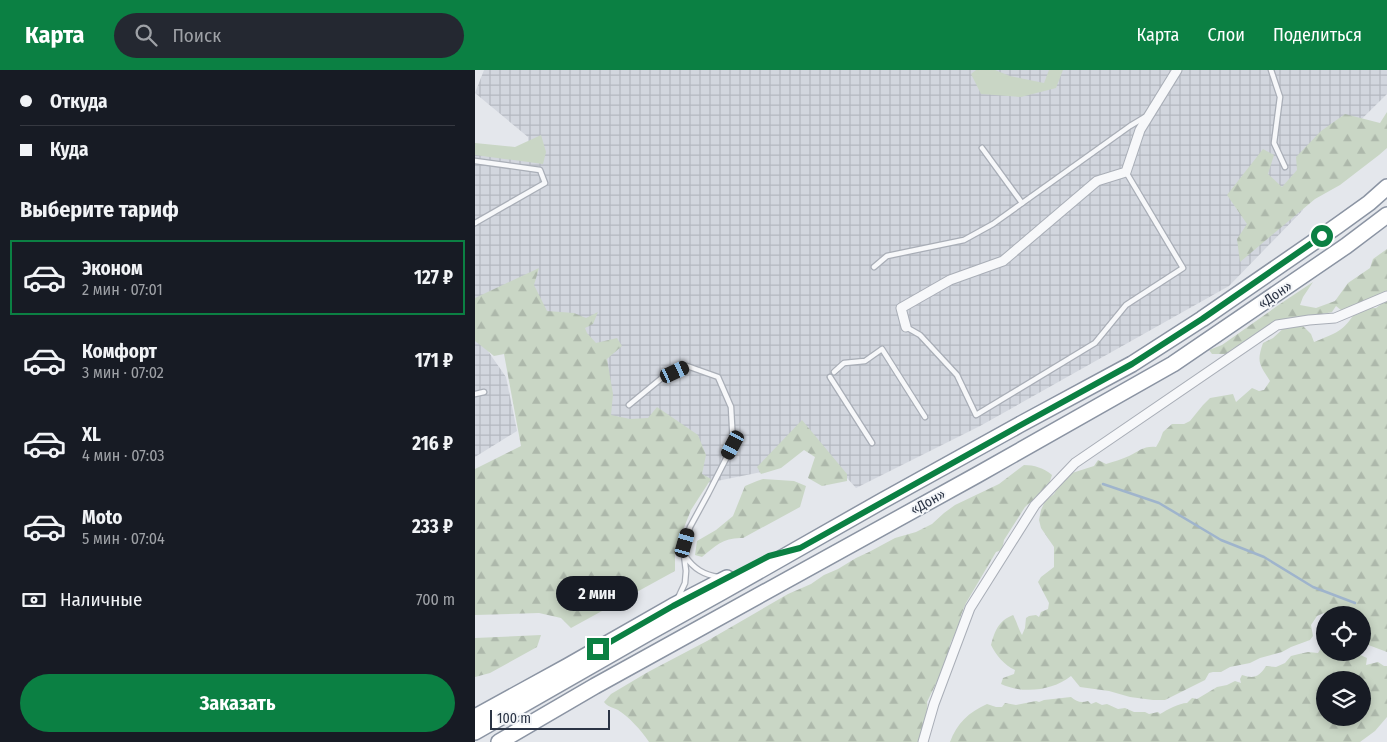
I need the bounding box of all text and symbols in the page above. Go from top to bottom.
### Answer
search box [114,13,464,58]
text: Карта [25,21,84,49]
icon: search [132,21,160,49]
text: Поиск [172,24,221,47]
text: Карта [1136,24,1179,46]
text: Слои [1207,24,1245,46]
text: Поделиться [1273,24,1362,46]
text: Откуда [50,90,107,113]
text: Куда [50,138,88,161]
text: Выберите тариф [20,196,179,223]
route start [1311,225,1333,247]
icon: car [22,255,67,300]
text: Эконом [82,257,143,280]
text: 127 ₽ [414,266,453,289]
street label: «Дон» [1255,277,1295,313]
text: 2 мин · 07:01 [82,280,163,299]
icon: car [22,338,67,383]
text: Комфорт [82,340,157,363]
text: 171 ₽ [415,349,453,372]
car [658,359,691,385]
text: 3 мин · 07:02 [82,363,164,382]
icon: car [22,421,67,466]
text: XL [82,423,101,446]
car [719,428,746,462]
text: 216 ₽ [412,432,453,455]
text: 4 мин · 07:03 [82,446,165,465]
street label: «Дон» [907,485,949,519]
icon: car [22,504,67,549]
text: Moto [82,506,122,529]
text: 233 ₽ [412,515,453,538]
car [673,527,696,559]
text: 5 мин · 07:04 [82,529,165,548]
callout: 2 мин [557,576,639,612]
text: 2 мин [578,584,616,603]
icon: cash [20,586,48,614]
text: Наличные [60,588,142,611]
text: 700 m [416,590,455,609]
map controls [1316,606,1371,726]
button: locate [1316,606,1371,661]
route end [587,638,609,660]
button: layers [1316,671,1371,726]
button: Заказать [20,674,455,732]
scale bar [490,707,610,730]
text: 100 m [497,710,531,727]

